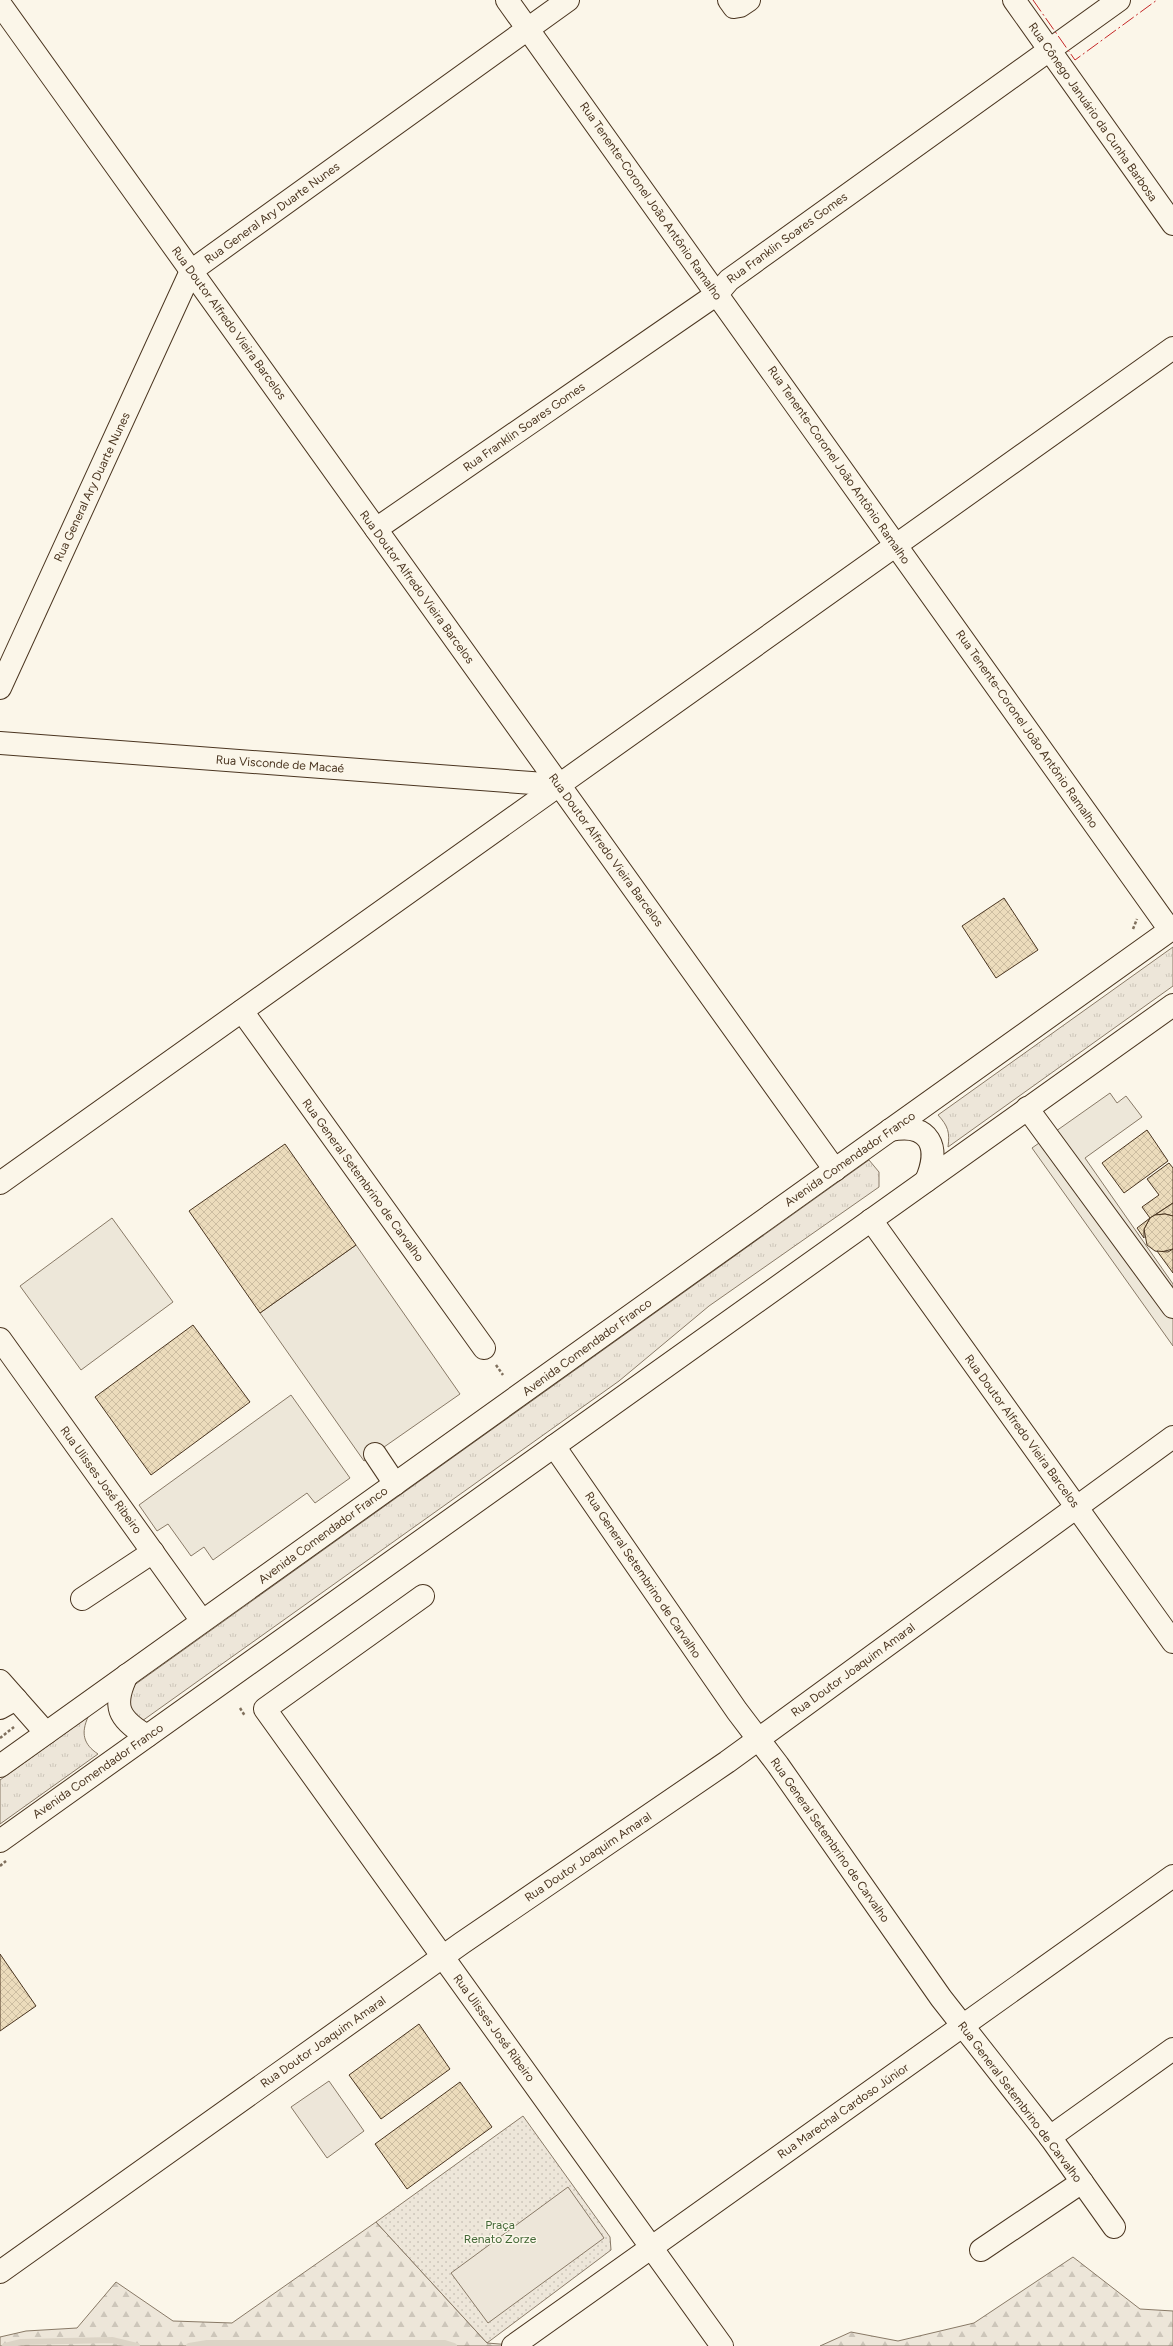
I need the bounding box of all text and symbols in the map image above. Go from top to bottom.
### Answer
street label: Rua Cônego Januário da Cunha Barbosa [1026,20,1160,204]
street label: Rua Tenente-Coronel João Antônio Ramalho [577,99,725,303]
street label: Rua General Ary Duarte Nunes [202,159,343,267]
street label: Rua Franklin Soares Gomes [724,189,850,286]
street label: Rua Doutor Alfredo Vieira Barcelos [169,244,289,403]
street label: Rua Tenente-Coronel João Antônio Ramalho [765,363,913,567]
street label: Rua Franklin Soares Gomes [460,379,588,474]
street label: Rua General Ary Duarte Nunes [51,410,133,564]
street label: Rua Doutor Alfredo Vieira Barcelos [357,508,477,667]
street label: Rua Tenente-Coronel João Antônio Ramalho [953,627,1101,831]
street label: Rua Visconde de Macaé [215,753,345,776]
street label: Rua Doutor Alfredo Vieira Barcelos [546,771,666,930]
street label: Rua General Setembrino de Carvalho [299,1096,427,1264]
street label: Avenida Comendador Franco [782,1108,918,1210]
street label: Avenida Comendador Franco [520,1295,654,1399]
street label: Rua Doutor Alfredo Vieira Barcelos [962,1352,1082,1511]
street label: Rua Ulisses José Ribeiro [57,1424,145,1536]
street label: Avenida Comendador Franco [256,1483,390,1587]
street label: Rua General Setembrino de Carvalho [582,1489,704,1661]
street label: Rua Doutor Joaquim Amaral [788,1620,918,1720]
street label: Avenida Comendador Franco [30,1720,166,1822]
street label: Rua General Setembrino de Carvalho [768,1755,892,1925]
street label: Rua Doutor Joaquim Amaral [522,1809,654,1905]
street label: Rua Ulisses José Ribeiro [450,1972,538,2084]
street label: Rua Doutor Joaquim Amaral [258,1993,388,2091]
street label: Rua General Setembrino de Carvalho [955,2019,1085,2185]
street label: Rua Marechal Cardoso Júnior [775,2060,911,2162]
park label: Praça Renato Zorze [464,2218,537,2246]

